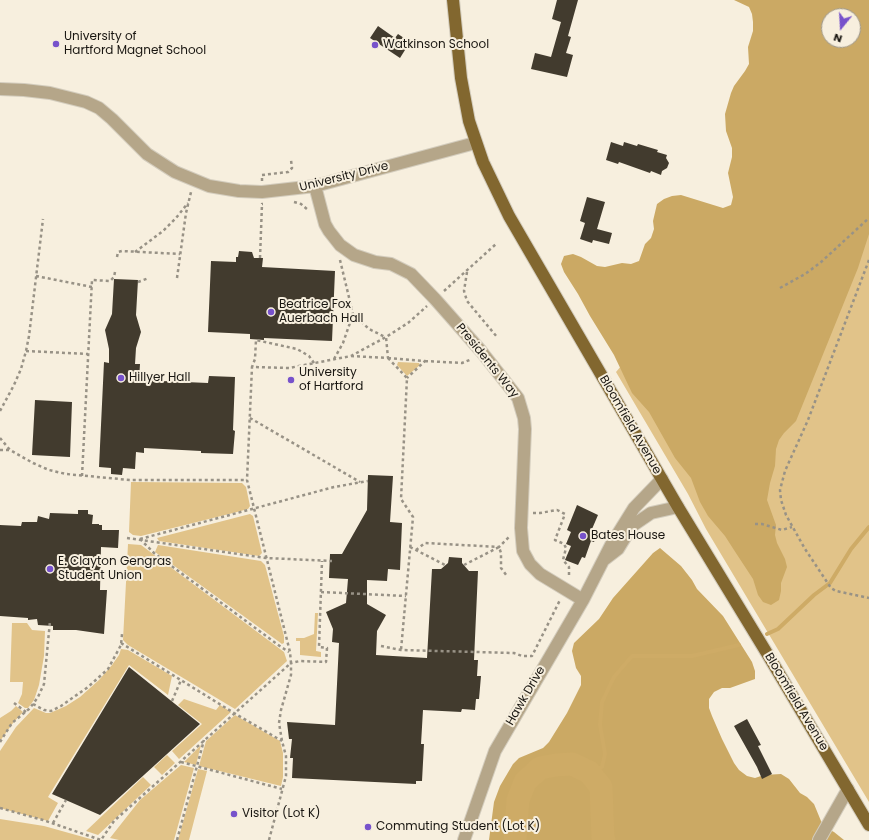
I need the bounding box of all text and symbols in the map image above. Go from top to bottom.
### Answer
north arrow [821,8,861,48]
place label: University of Hartford Magnet School [64,30,206,58]
text: N [831,30,844,47]
place label: Watkinson School [383,38,489,52]
marker: University of Hartford Magnet School [51,39,61,49]
marker: Watkinson School [370,40,380,50]
street label: University Drive [298,159,390,195]
place label: Beatrice Fox Auerbach Hall [279,298,363,326]
marker: Beatrice Fox Auerbach Hall [266,307,276,317]
street label: Presidents Way [453,321,521,401]
place label: University of Hartford [299,366,363,394]
place label: Hillyer Hall [129,371,190,385]
marker: Hillyer Hall [116,373,126,383]
street label: Bloomfield Avenue [596,373,664,477]
marker: University of Hartford [286,375,296,385]
place label: Bates House [591,529,665,543]
marker: Bates House [578,531,588,541]
place label: E. Clayton Gengras Student Union [58,555,171,583]
marker: E. Clayton Gengras Student Union [45,564,55,574]
street label: Bloomfield Avenue [761,650,831,754]
street label: Hawk Drive [503,664,549,728]
place label: Visitor (Lot K) [242,807,321,821]
marker: Visitor (Lot K) [229,809,239,819]
place label: Commuting Student (Lot K) [376,820,540,834]
marker: Commuting Student (Lot K) [363,822,373,832]

